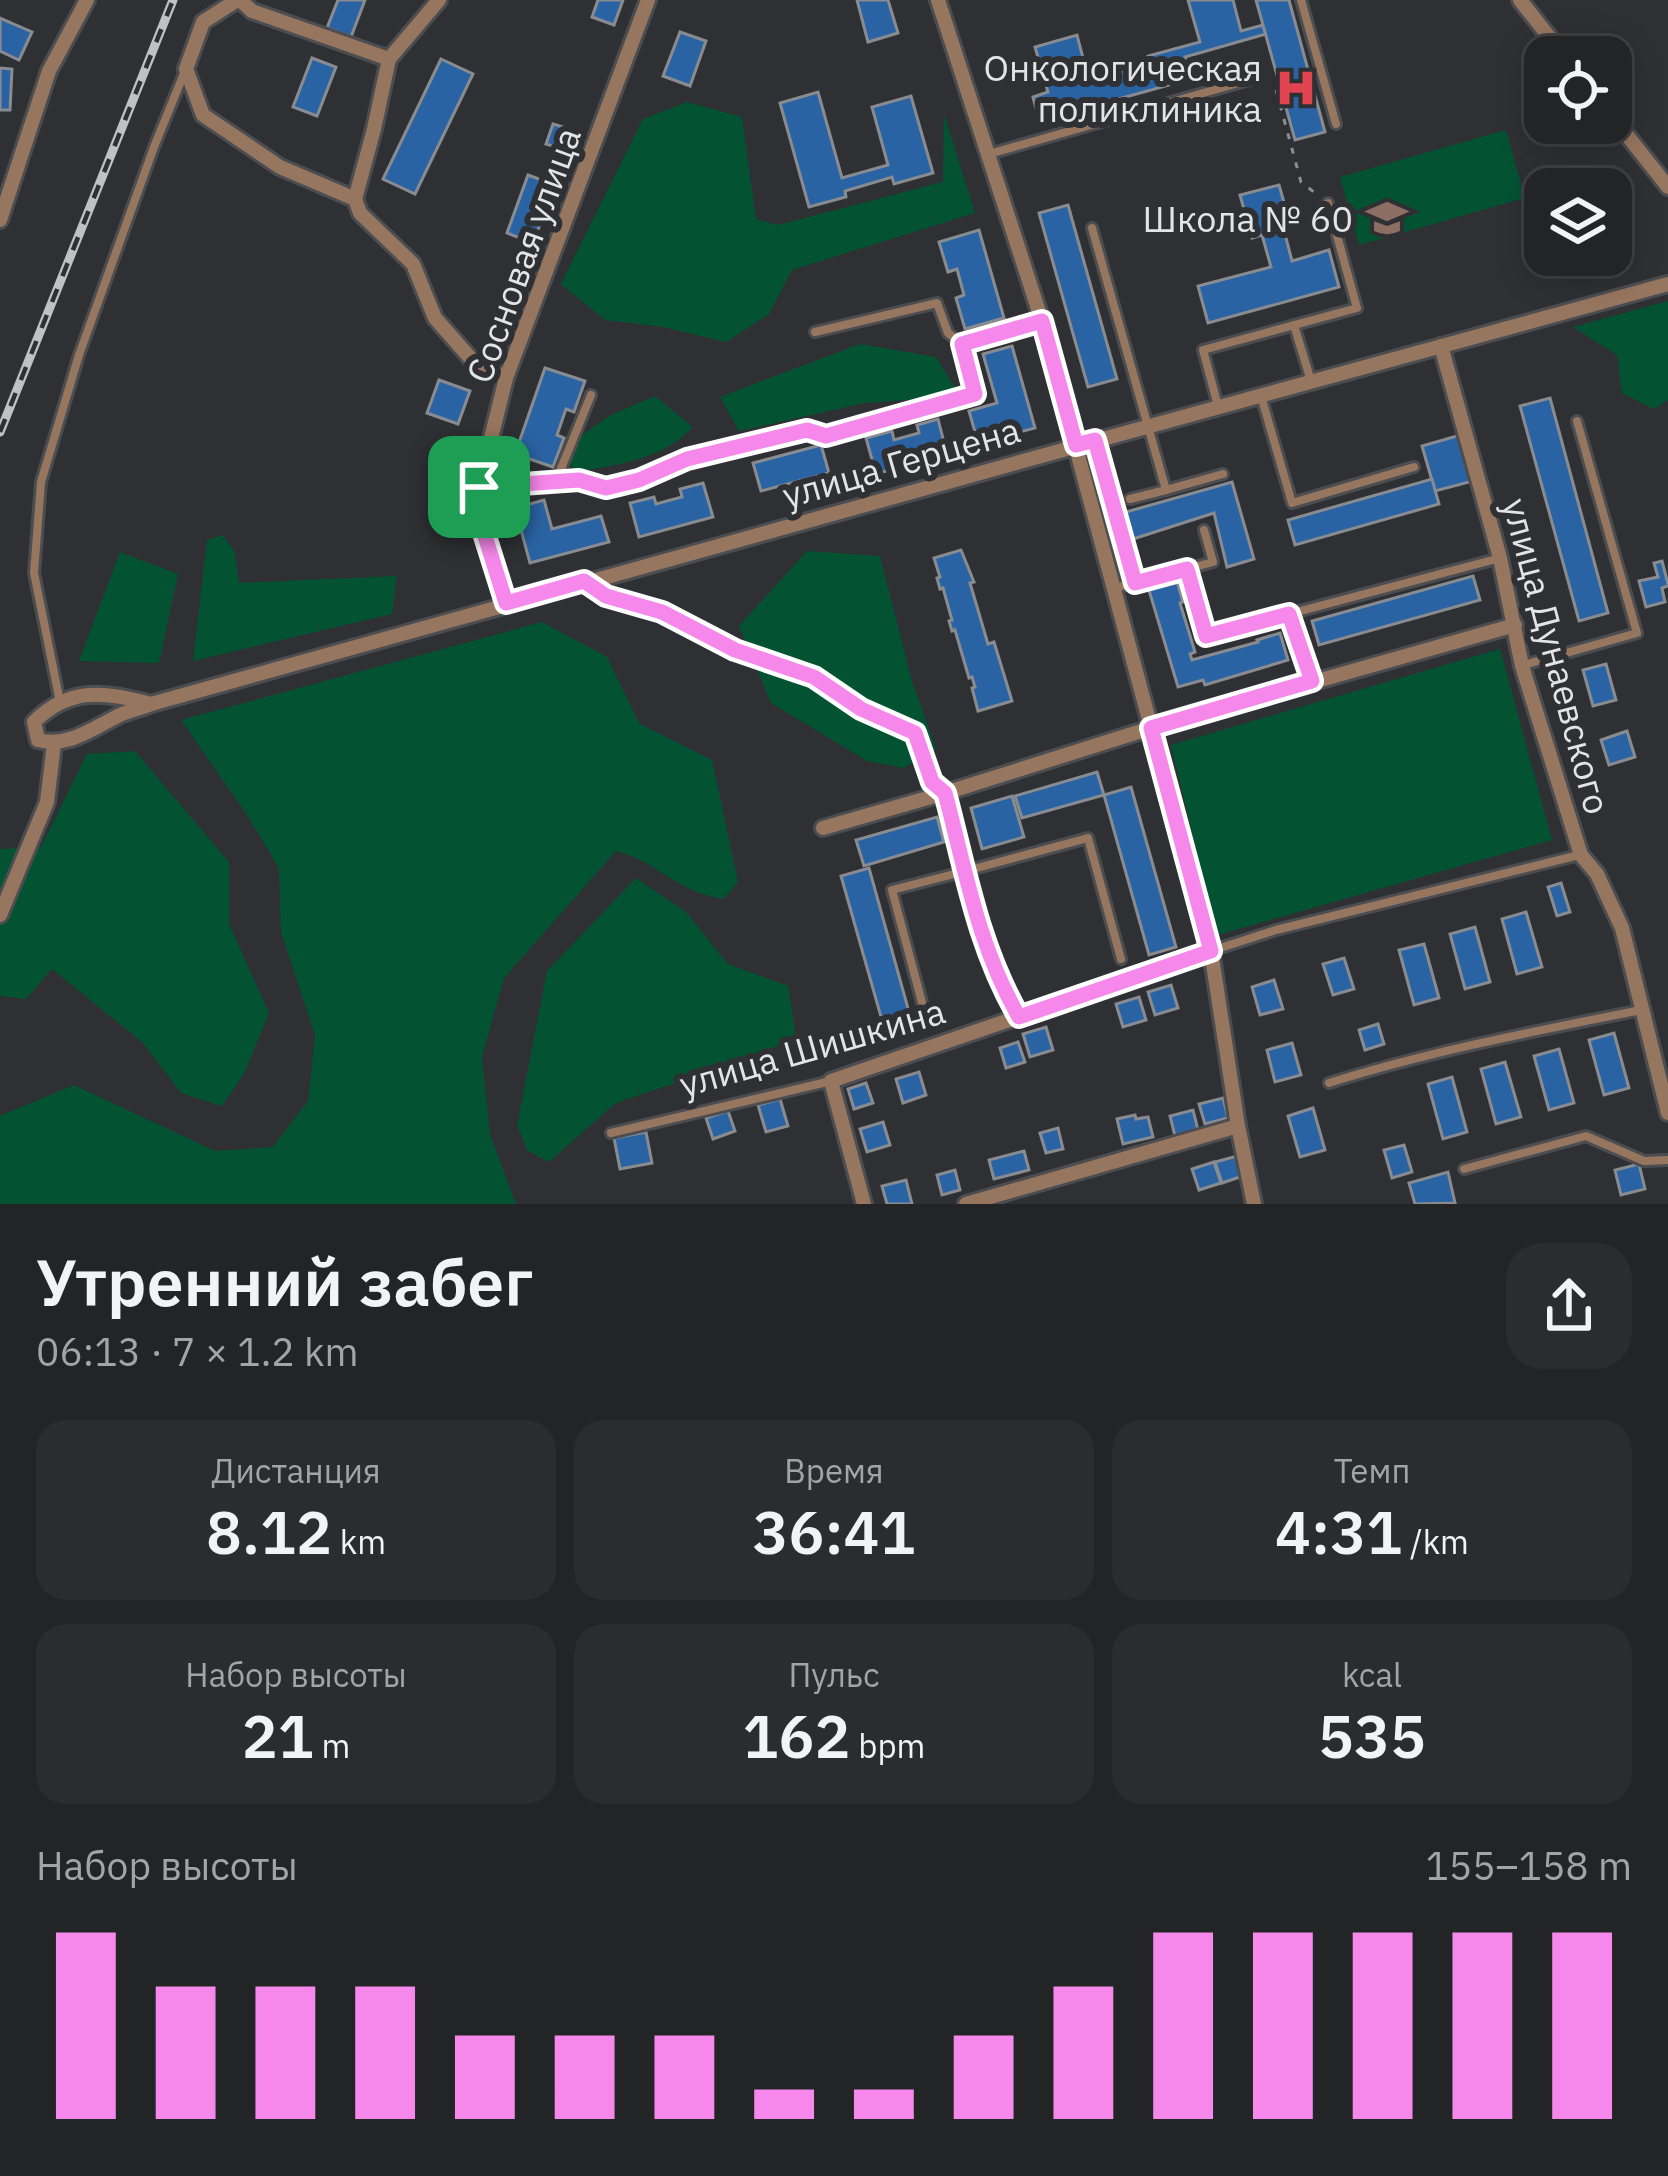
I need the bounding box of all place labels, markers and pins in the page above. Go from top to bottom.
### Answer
place label: Онкологическая поликлиника [984,44,1262,132]
hospital icon: Онкологическая поликлиника [1273,65,1319,111]
place label: Школа № 60 [1143,195,1353,242]
school or university icon: Школа № 60 [1364,195,1410,241]
pin [428,436,530,538]

